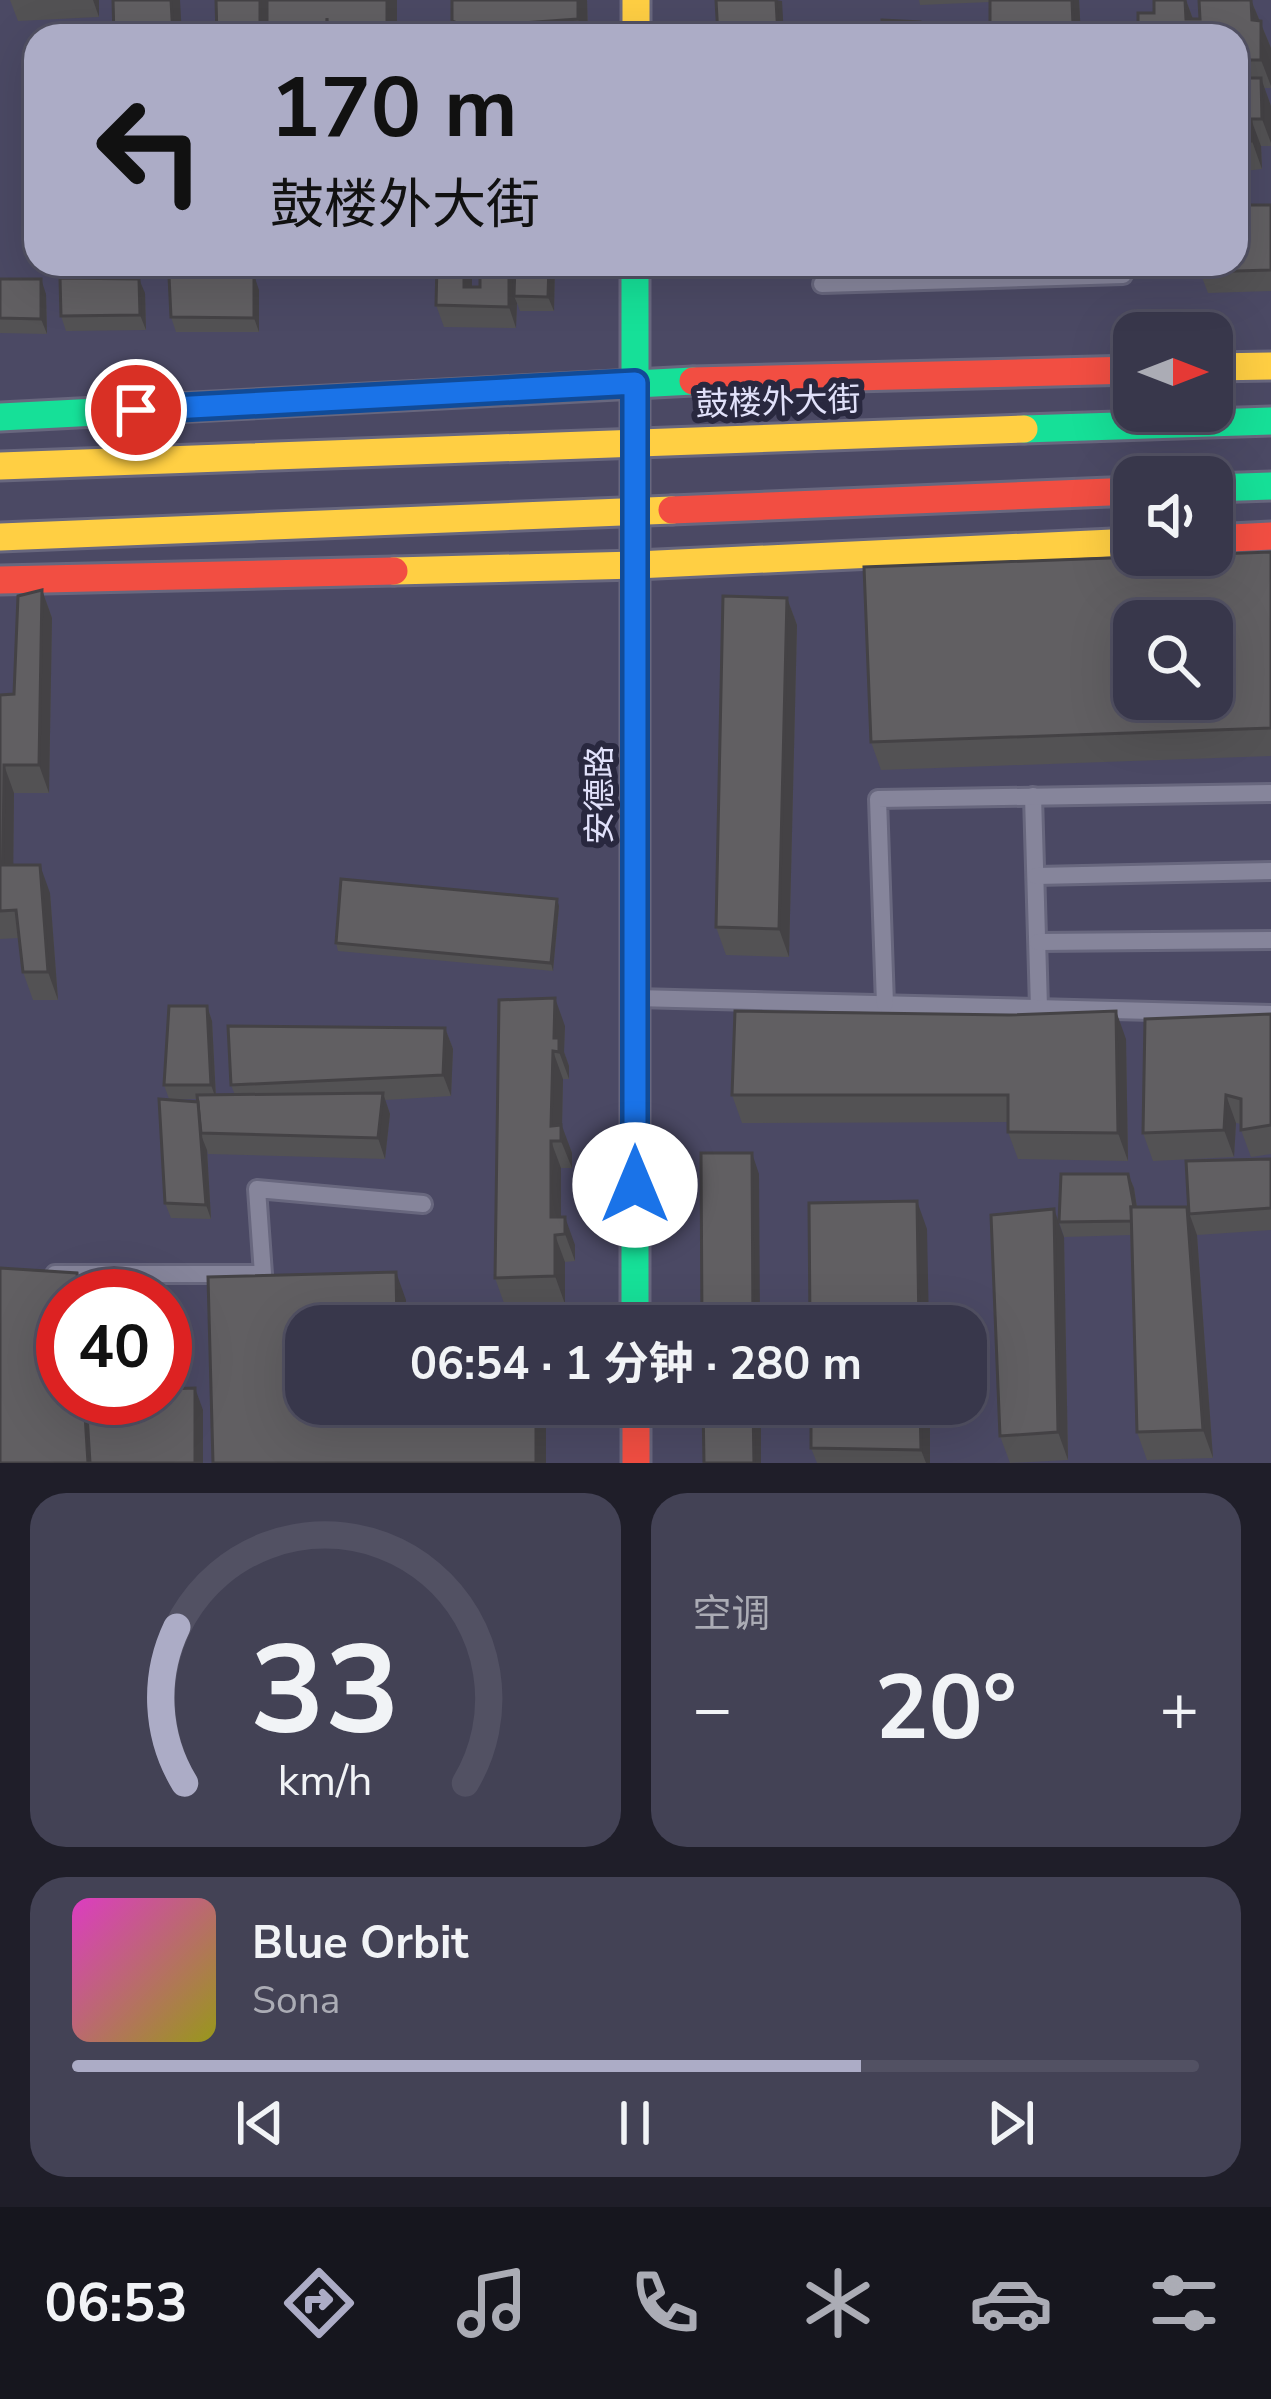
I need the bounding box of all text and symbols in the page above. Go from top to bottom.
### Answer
text: 170 m [270,51,518,166]
icon: left [72,72,228,228]
text: 鼓楼外大街 [270,168,540,242]
north arrow [1113,312,1233,432]
map controls [1113,312,1233,720]
pin [85,359,187,461]
icon: arrive [103,377,169,443]
street label: 鼓楼外大街 [695,377,861,428]
button: sound [1113,456,1233,576]
button: search [1113,600,1233,720]
street label: 安德路 [578,746,623,845]
position arrow [572,1122,698,1248]
speed limit sign: 40 [36,1269,192,1425]
text: 06:54 · 1 分钟 · 280 m [410,1334,862,1395]
text: 空调 [693,1588,771,1641]
text: 33 [250,1606,400,1776]
text: 20° [875,1647,1017,1770]
text: − [693,1664,732,1754]
text: + [1159,1664,1199,1754]
text: km/h [278,1752,373,1810]
text: Blue Orbit [252,1913,469,1974]
text: Sona [252,1974,341,2027]
icon: previous [227,2090,293,2156]
icon: pause [602,2090,668,2156]
icon: next [978,2090,1044,2156]
icon: directions [277,2261,361,2345]
icon: music [450,2261,534,2345]
icon: phone [623,2261,707,2345]
icon: climate [796,2261,880,2345]
icon: car [969,2261,1053,2345]
icon: filters [1142,2261,1226,2345]
text: 06:53 [45,2266,188,2340]

